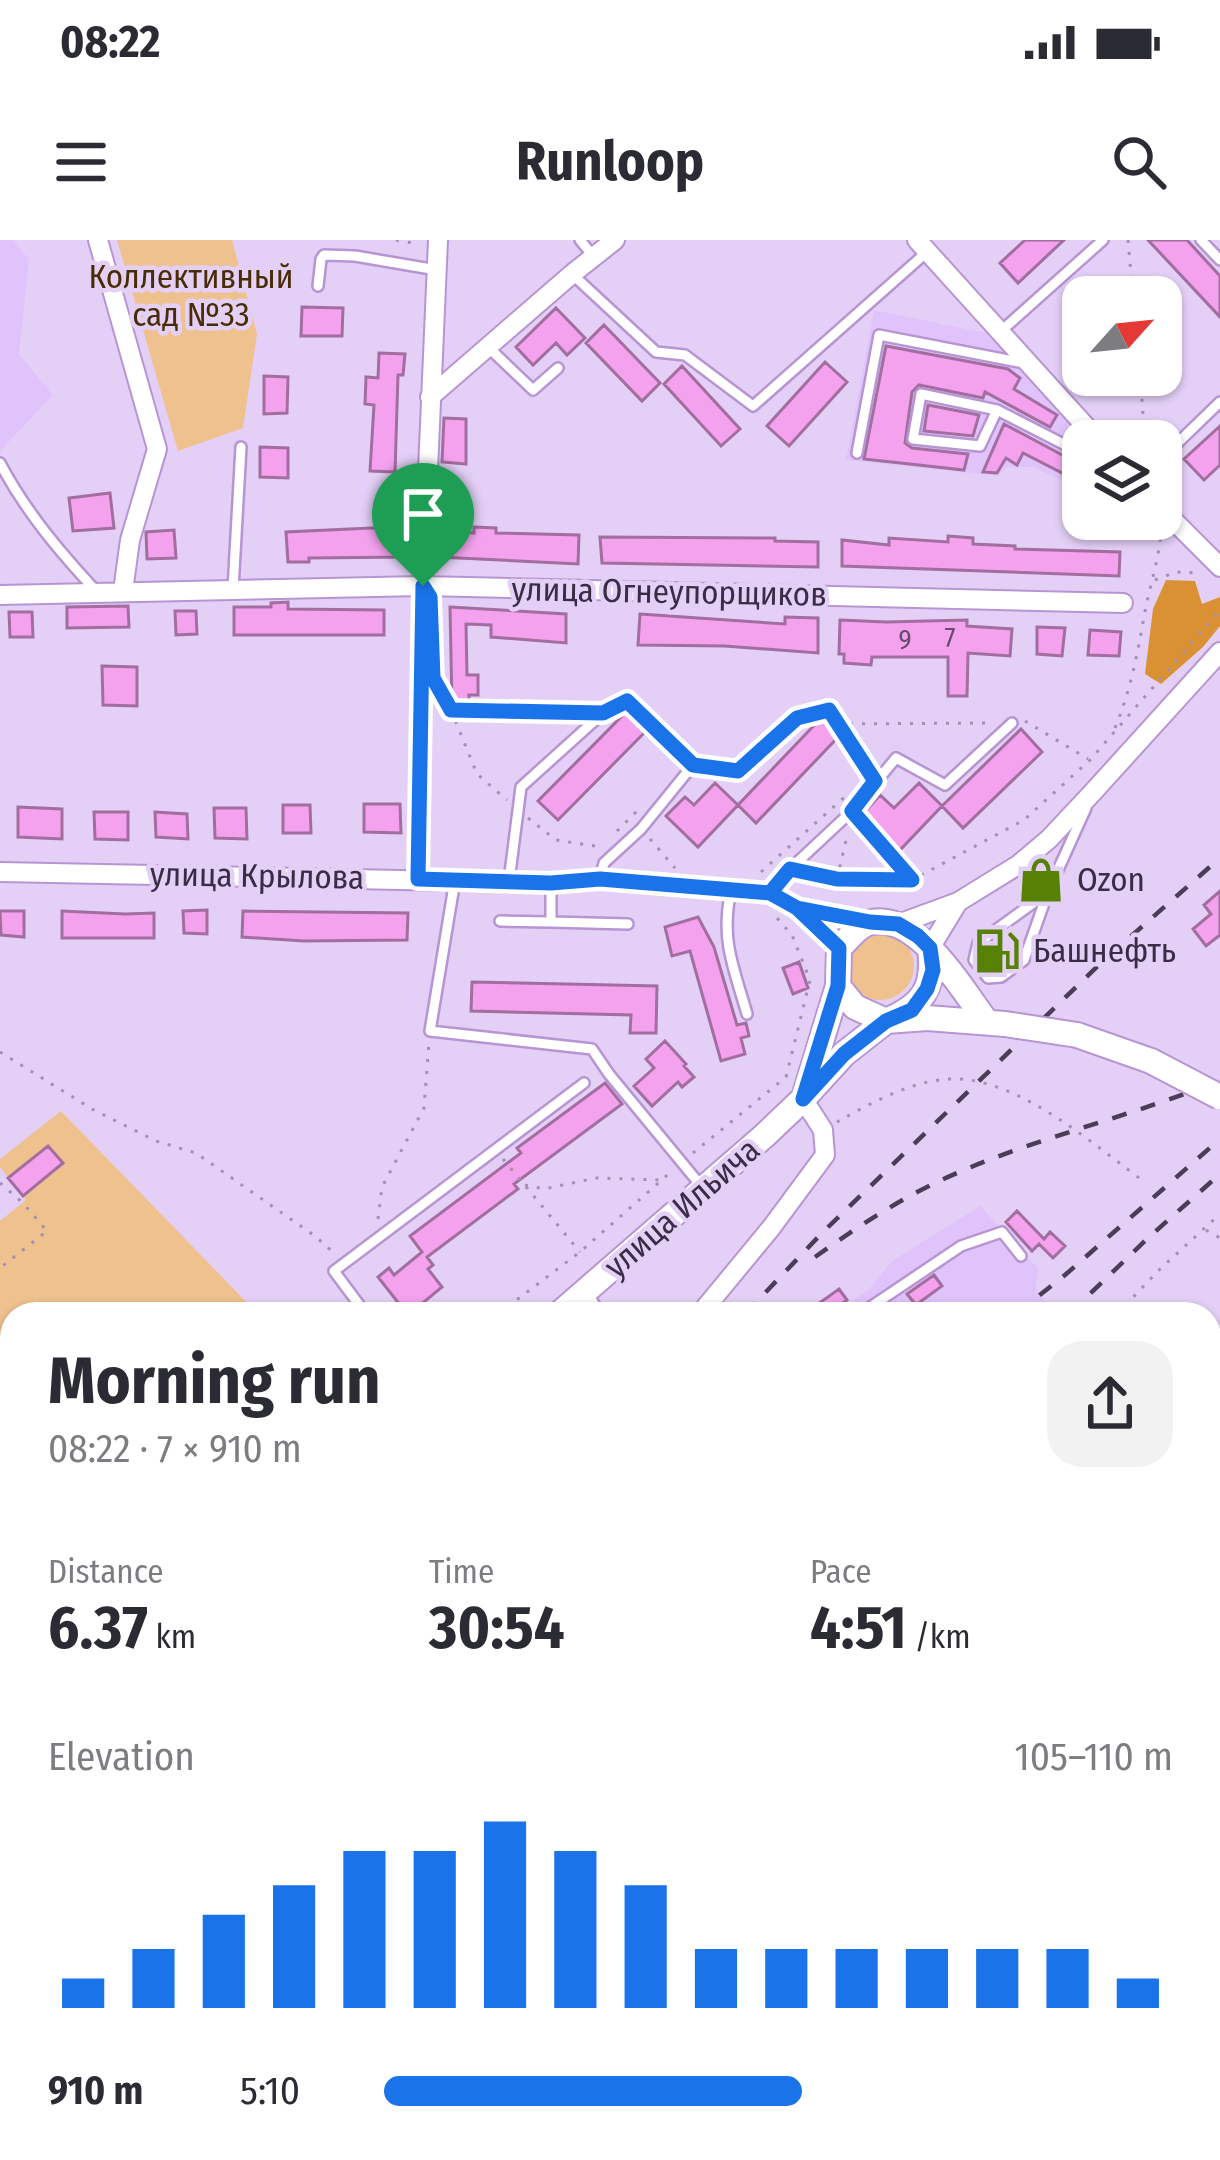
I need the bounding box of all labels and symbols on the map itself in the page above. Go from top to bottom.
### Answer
park label: Коллективный сад №33 [89,257,293,335]
north arrow [1062,276,1182,396]
pin [372,463,474,586]
street label: улица Огнеупорщиков [511,569,827,615]
house number: 7 [945,622,956,654]
house number: 9 [898,624,912,656]
street label: улица Крылова [150,854,364,898]
shop icon: Ozon [1016,855,1066,905]
place label: Ozon [1077,860,1145,900]
fuel station icon: Башнефть [972,926,1022,976]
place label: Башнефть [1033,931,1176,971]
street label: улица Ильича [596,1130,768,1286]

